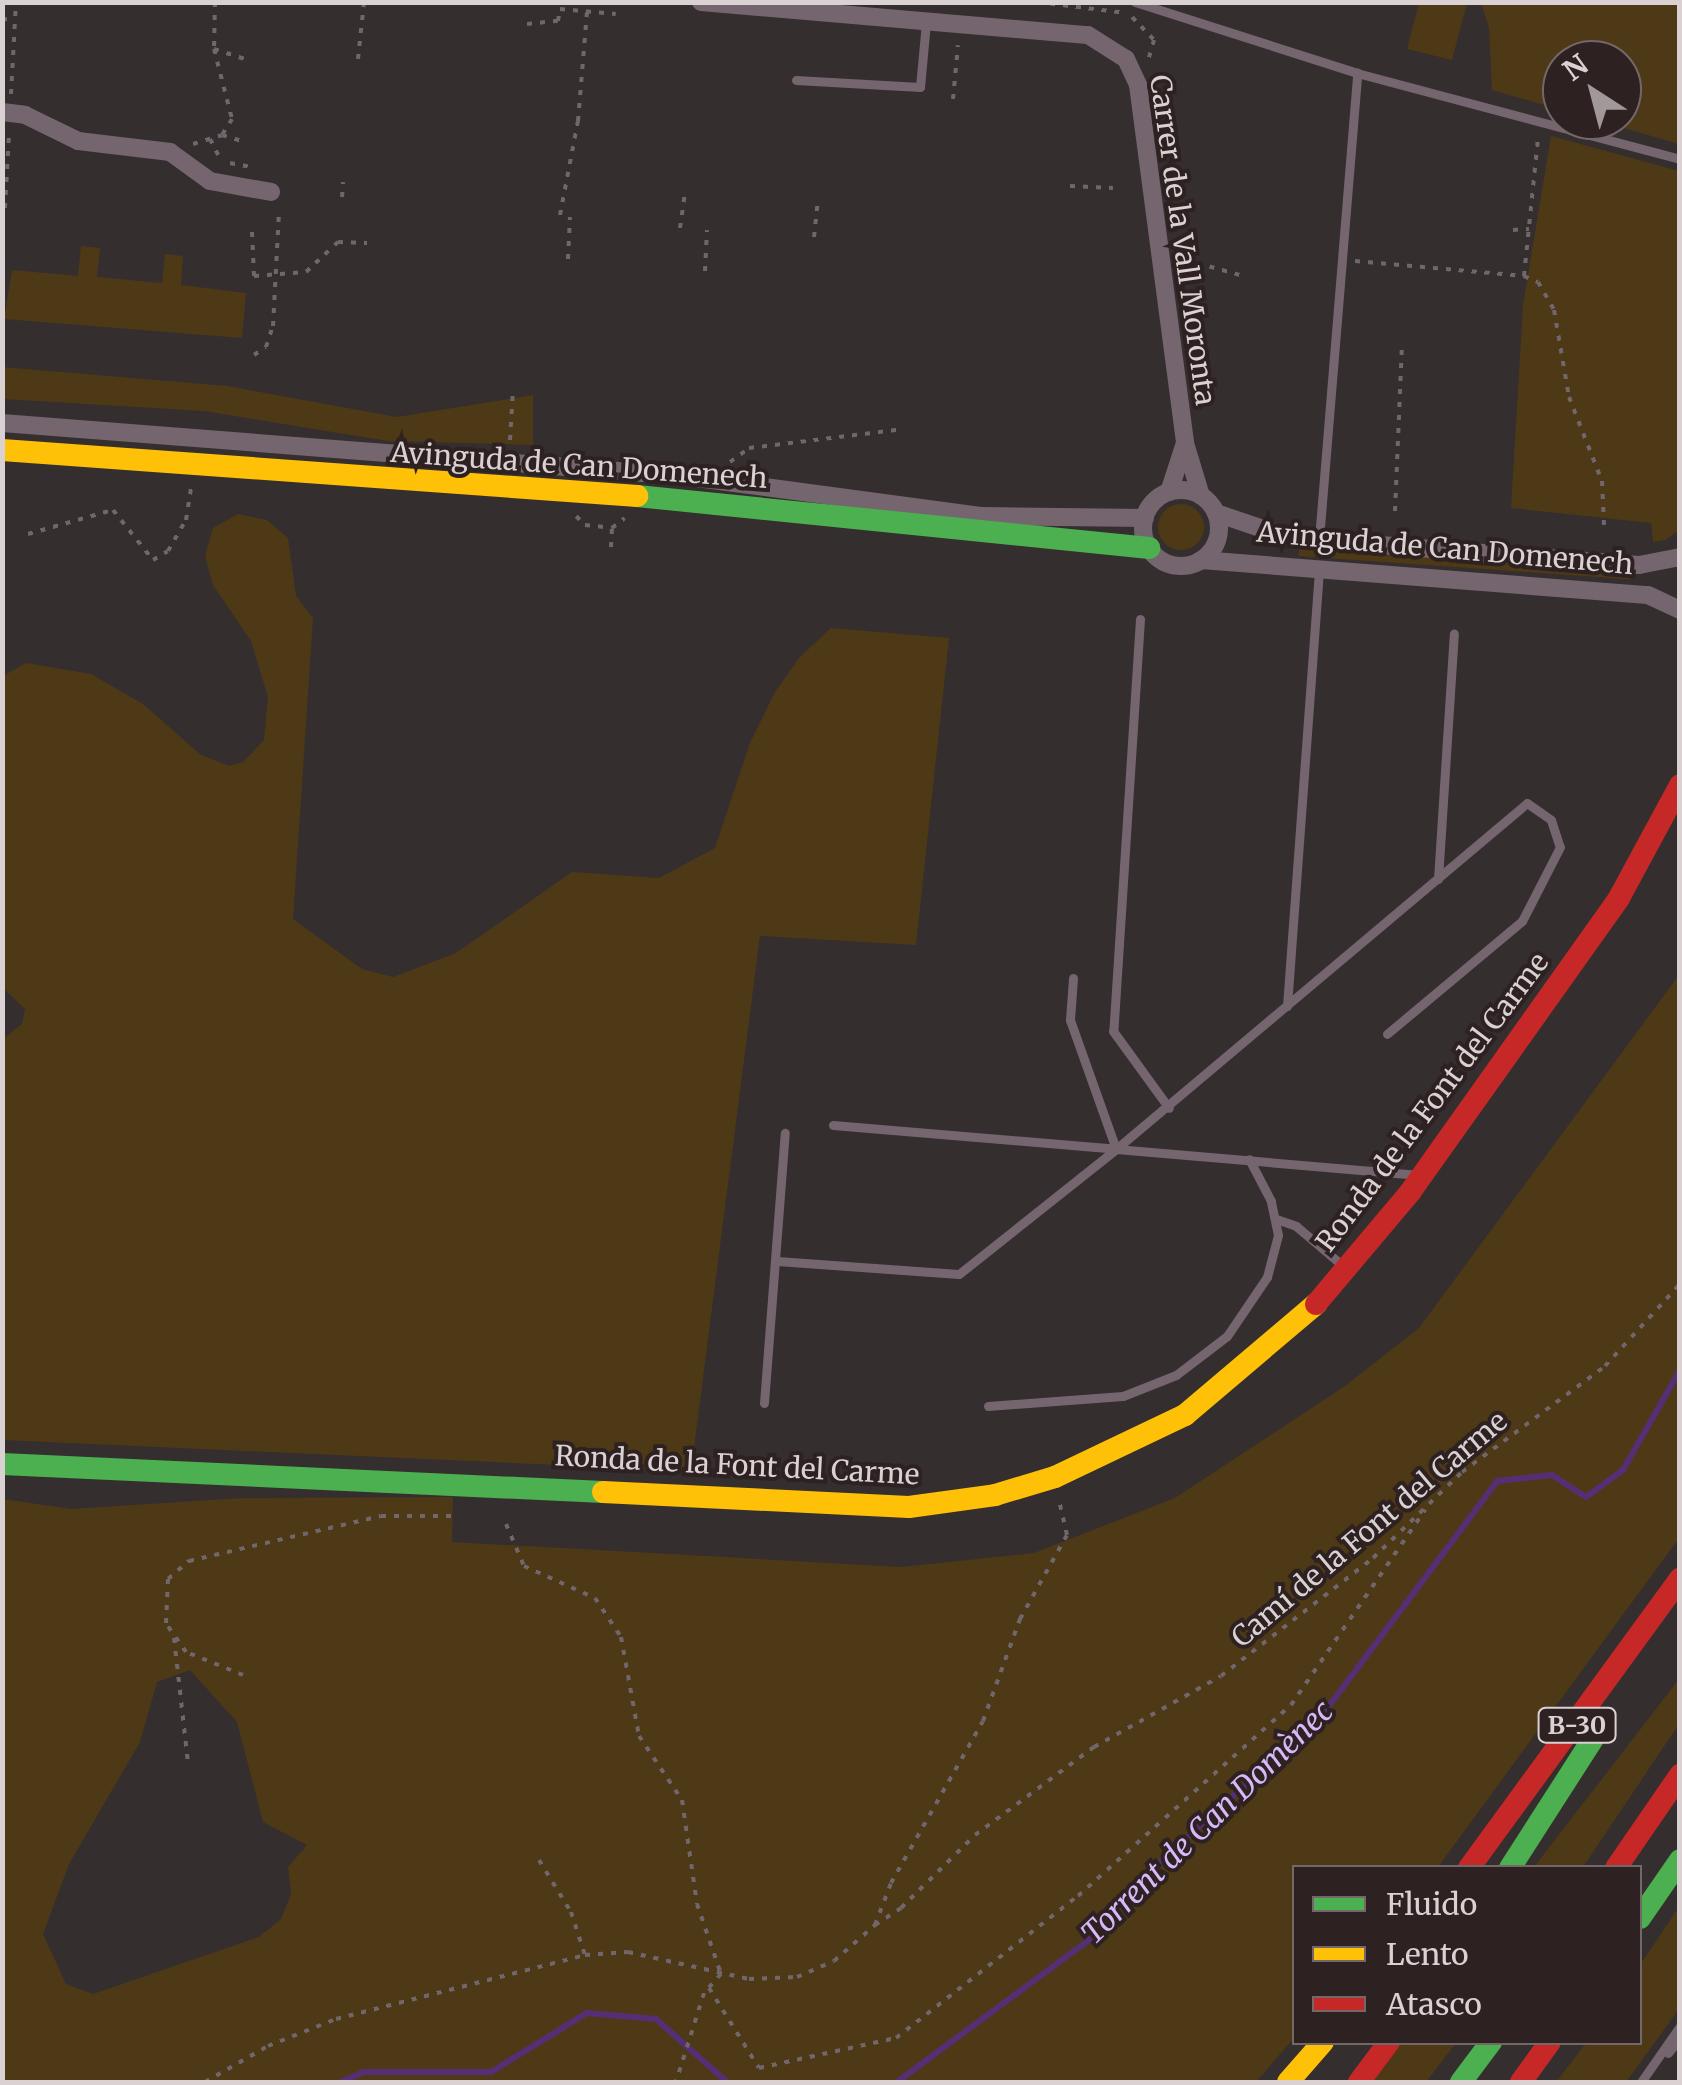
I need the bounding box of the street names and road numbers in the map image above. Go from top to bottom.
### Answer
street label: Carrer de la Vall Moronta [1143,73,1223,407]
street label: Avinguda de Can Domenech [389,435,769,495]
street label: Avinguda de Can Domenech [1255,515,1635,581]
street label: Ronda de la Font del Carme [1309,946,1555,1258]
street label: Camí de la Font del Carme [1224,1404,1514,1654]
street label: Ronda de la Font del Carme [554,1439,920,1491]
road number: B-30 [1537,1705,1617,1745]

